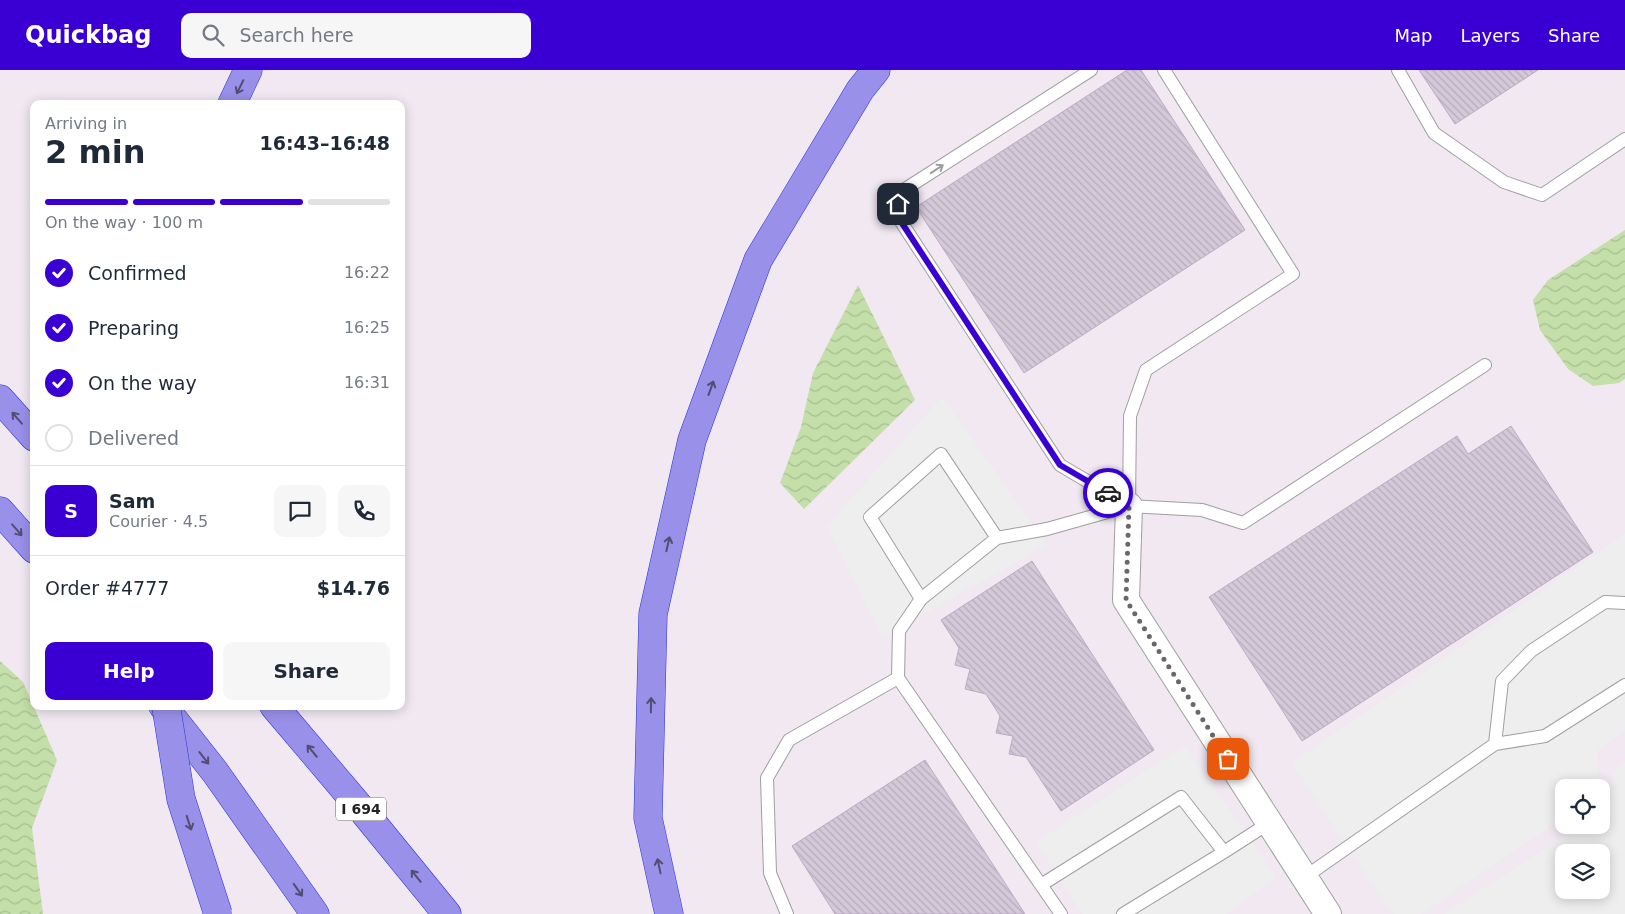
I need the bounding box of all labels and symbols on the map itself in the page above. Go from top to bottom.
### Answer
one-way arrow [235,79,244,94]
one-way arrow [930,163,944,174]
pin [877,183,919,225]
one-way arrow [707,381,716,396]
one-way arrow [11,412,23,425]
courier [1083,468,1133,518]
one-way arrow [11,524,23,537]
one-way arrow [664,537,674,553]
one-way arrow [646,697,655,713]
pin [1207,738,1249,780]
one-way arrow [306,745,318,758]
one-way arrow [198,751,209,764]
road number: I 694 [336,798,386,821]
one-way arrow [184,814,194,830]
one-way arrow [653,859,663,875]
one-way arrow [410,870,421,883]
one-way arrow [293,883,303,897]

